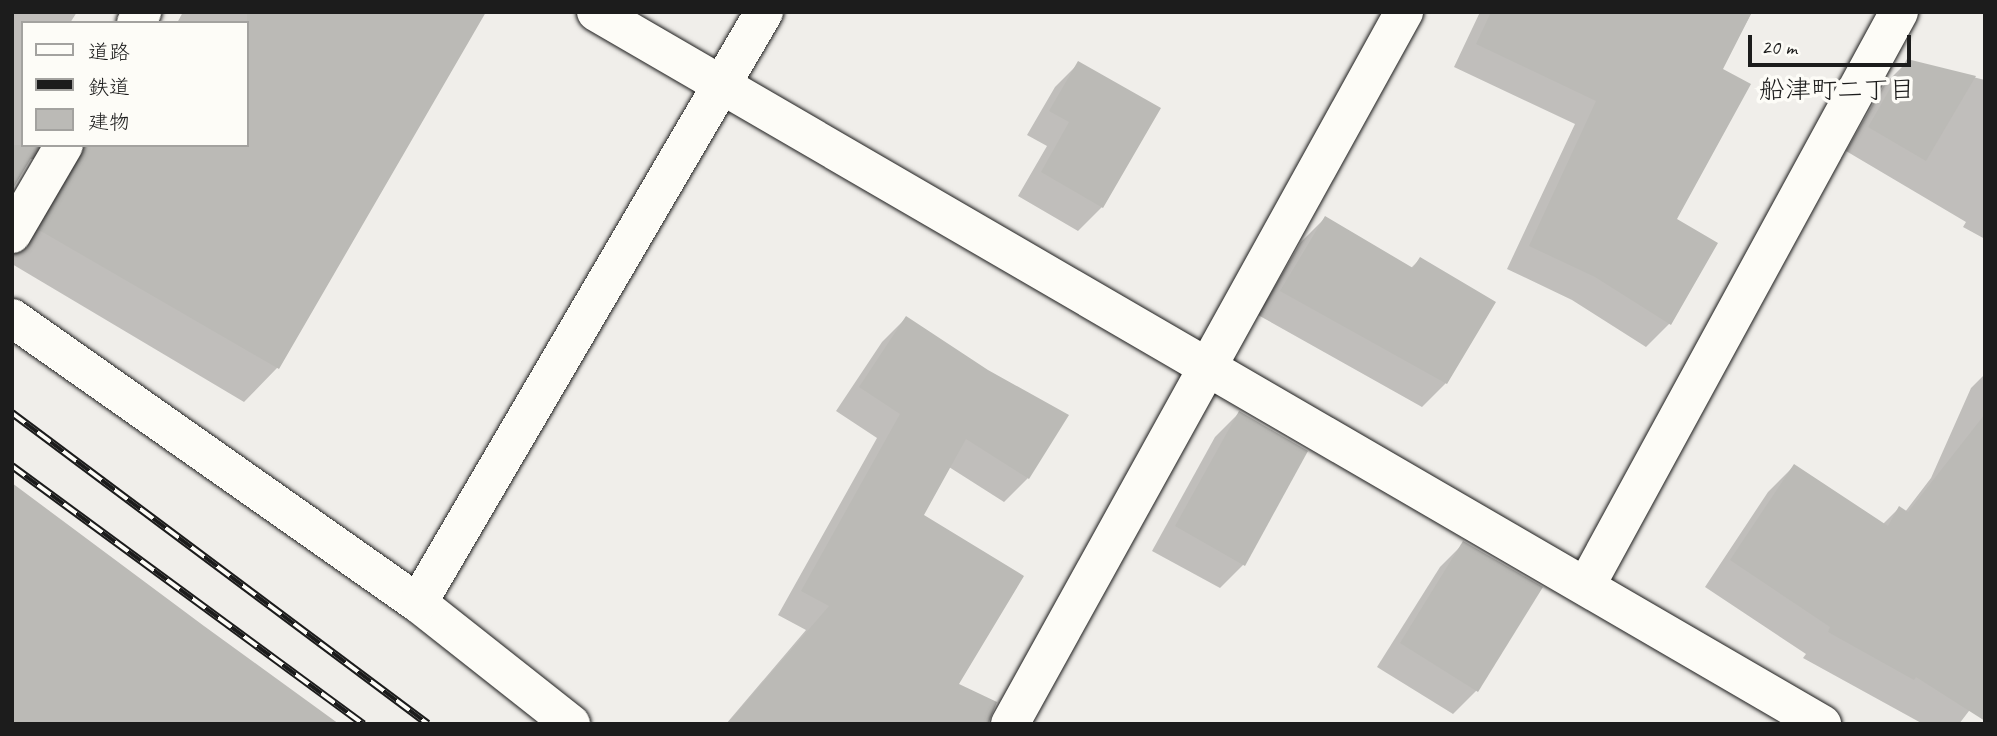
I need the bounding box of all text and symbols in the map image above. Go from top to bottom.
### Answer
legend [21,21,248,147]
scale bar [1752,21,1915,65]
text: 20 m [1761,34,1797,60]
text: 道路 [88,39,130,65]
text: 鉄道 [88,74,130,100]
district label: 船津町二丁目 [1759,74,1915,106]
text: 建物 [88,109,130,135]

